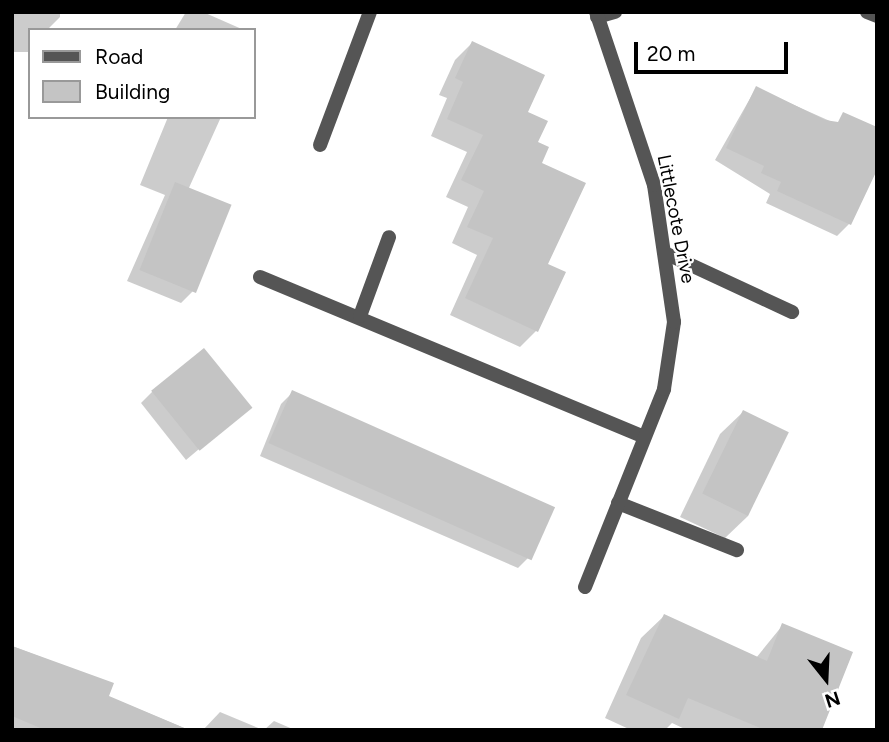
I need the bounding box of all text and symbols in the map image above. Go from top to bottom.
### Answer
legend [28,28,256,119]
scale bar [637,28,791,72]
text: 20 m [647,41,695,66]
text: Road [95,44,143,69]
text: Building [95,79,170,104]
street label: Littlecote Drive [652,153,700,285]
north arrow [791,644,861,714]
text: N [822,686,843,713]

